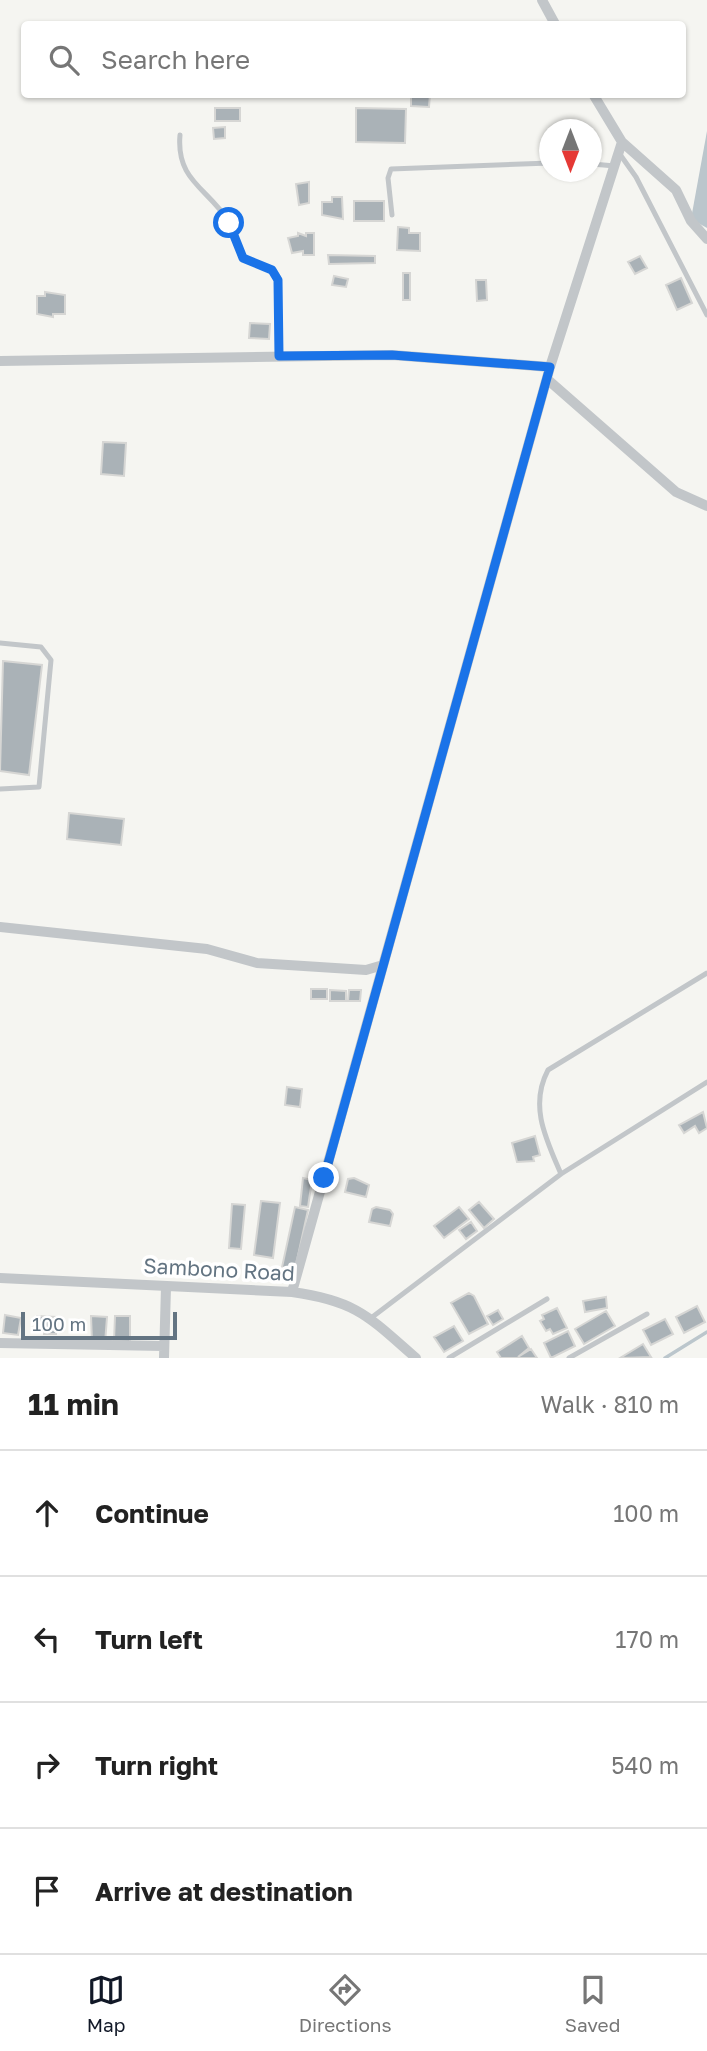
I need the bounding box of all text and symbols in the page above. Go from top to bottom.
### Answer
search box [21,21,686,98]
icon: search [45,41,83,79]
text: Search here [101,44,250,75]
north arrow [539,119,602,182]
route start [213,207,244,238]
route end [308,1162,339,1193]
street label: Sambono Road [143,1252,295,1286]
scale bar [21,1309,177,1341]
text: 100 m [32,1312,86,1335]
text: 11 min [28,1386,119,1422]
text: Walk · 810 m [541,1390,679,1418]
icon: ahead [28,1494,66,1532]
text: Continue [95,1498,209,1529]
text: 100 m [613,1499,679,1527]
icon: left [28,1620,66,1658]
text: Turn left [95,1624,203,1655]
text: 170 m [615,1625,679,1653]
icon: right [28,1746,66,1784]
text: Turn right [95,1750,218,1781]
text: 540 m [611,1751,679,1779]
icon: arrive [28,1872,66,1910]
text: Arrive at destination [95,1876,353,1907]
tab: Map [87,1971,125,2036]
tab: Directions [299,1971,392,2036]
tab: Saved [565,1971,620,2036]

